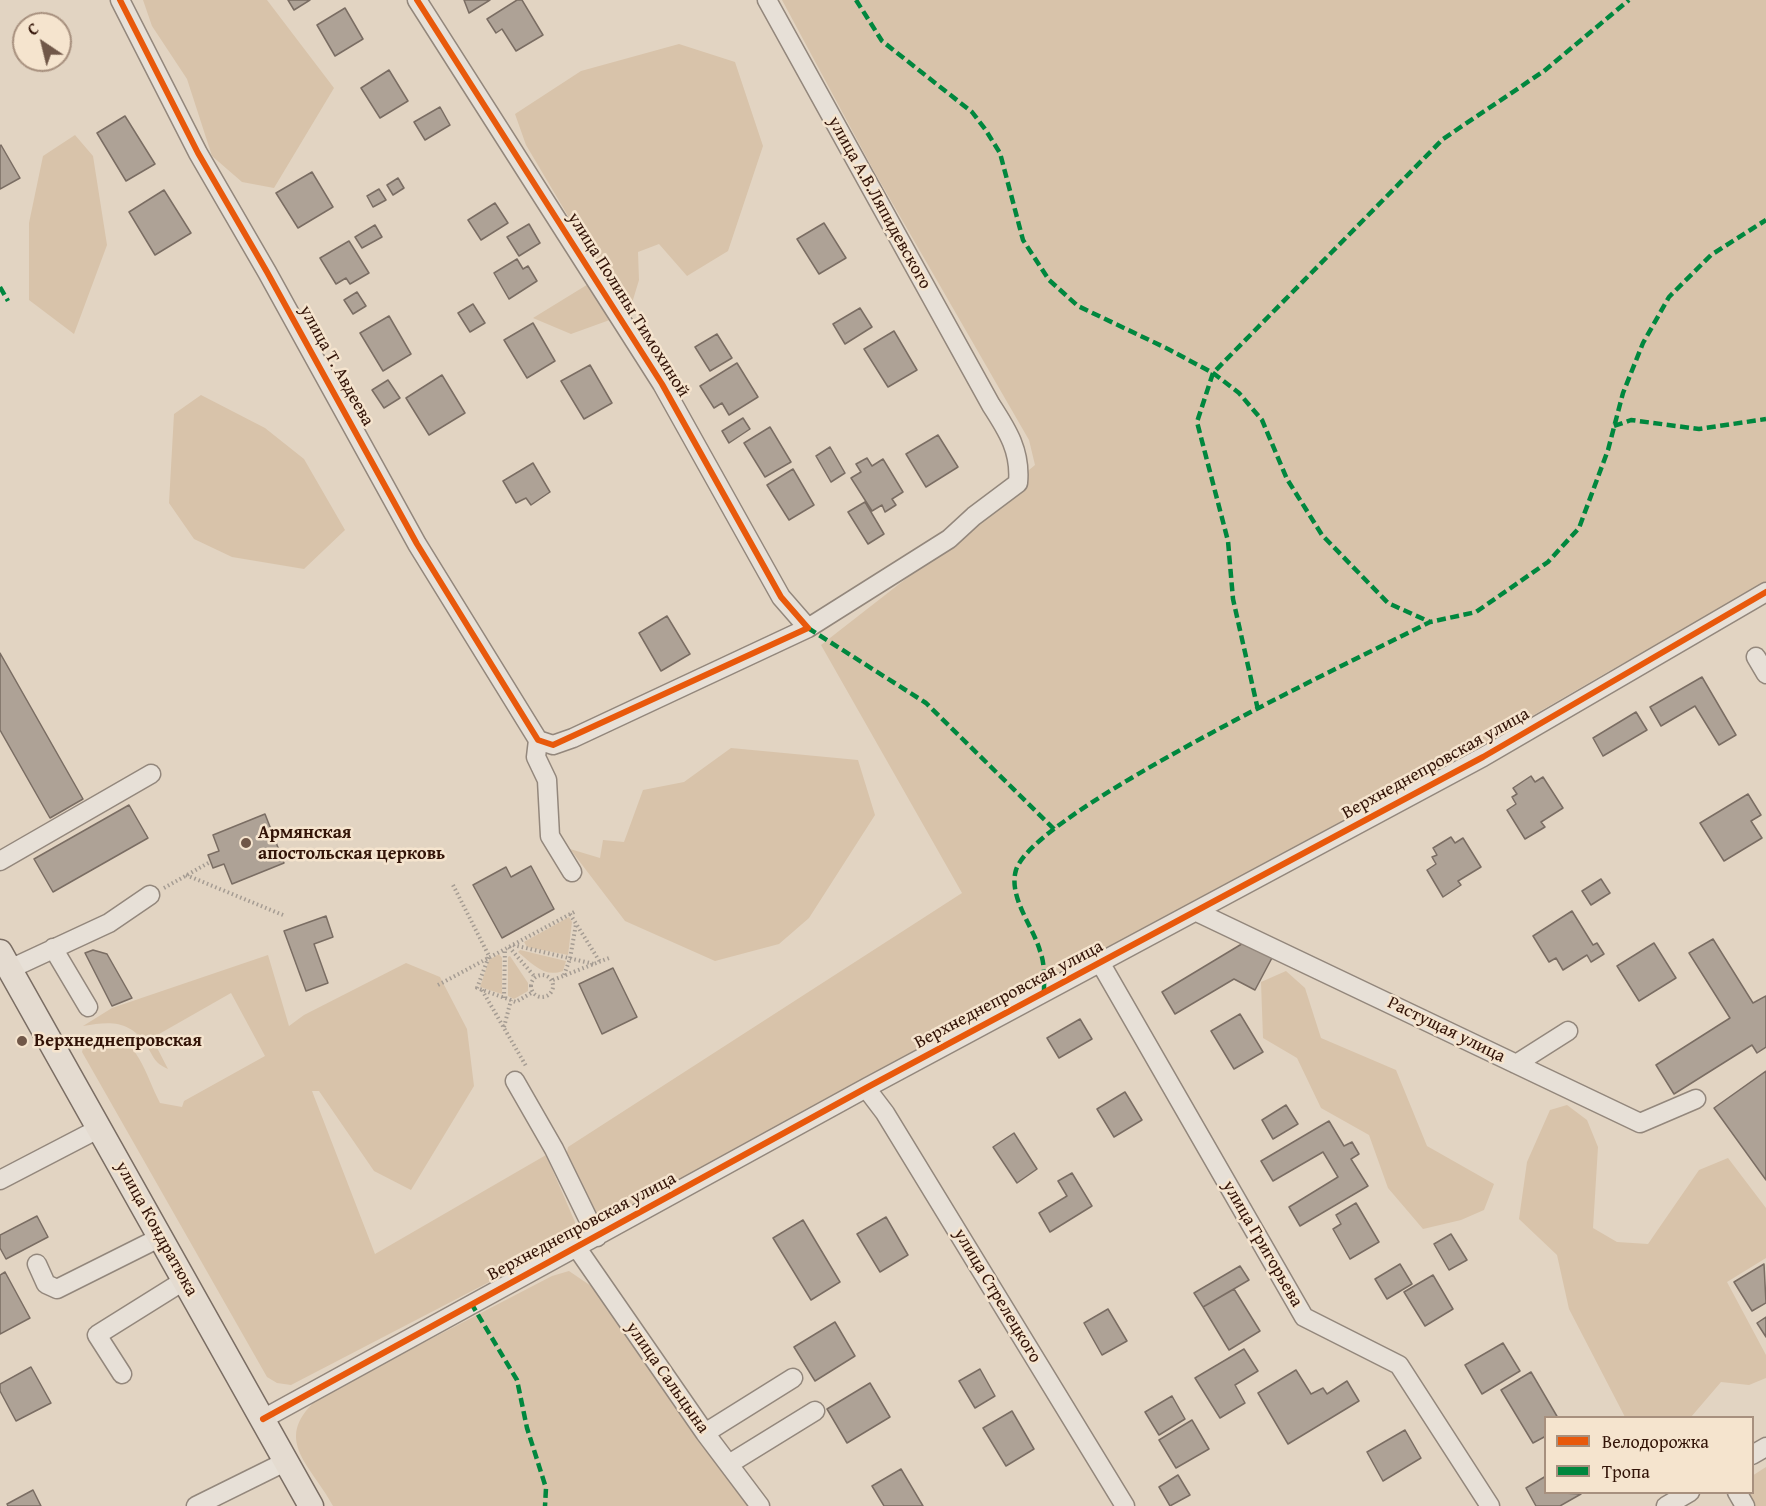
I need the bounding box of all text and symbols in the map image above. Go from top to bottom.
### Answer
north arrow [12,12,72,72]
text: С [22,16,43,41]
street label: улица А.В.Ляпидевского [822,113,936,293]
street label: улица Полины Тимохиной [562,209,694,401]
street label: улица Т. Авдеева [294,302,378,430]
street label: Верхнеднепровская улица [1339,704,1533,824]
place label: Армянская апостольская церковь [258,822,445,864]
marker: Армянская апостольская церковь [239,836,253,850]
street label: Верхнеднепровская улица [911,936,1107,1054]
street label: Растущая улица [1384,992,1508,1068]
place label: Верхнеднепровская [34,1030,202,1052]
marker: Верхнеднепровская [15,1034,29,1048]
street label: улица Кондратюка [110,1158,202,1300]
street label: Верхнеднепровская улица [484,1168,680,1286]
street label: улица Григорьева [1217,1177,1307,1311]
street label: улица Стрелецкого [948,1225,1046,1367]
street label: улица Сальцына [621,1318,713,1438]
legend [1544,1416,1754,1494]
text: Велодорожка [1602,1428,1709,1455]
text: Тропа [1602,1458,1650,1485]

